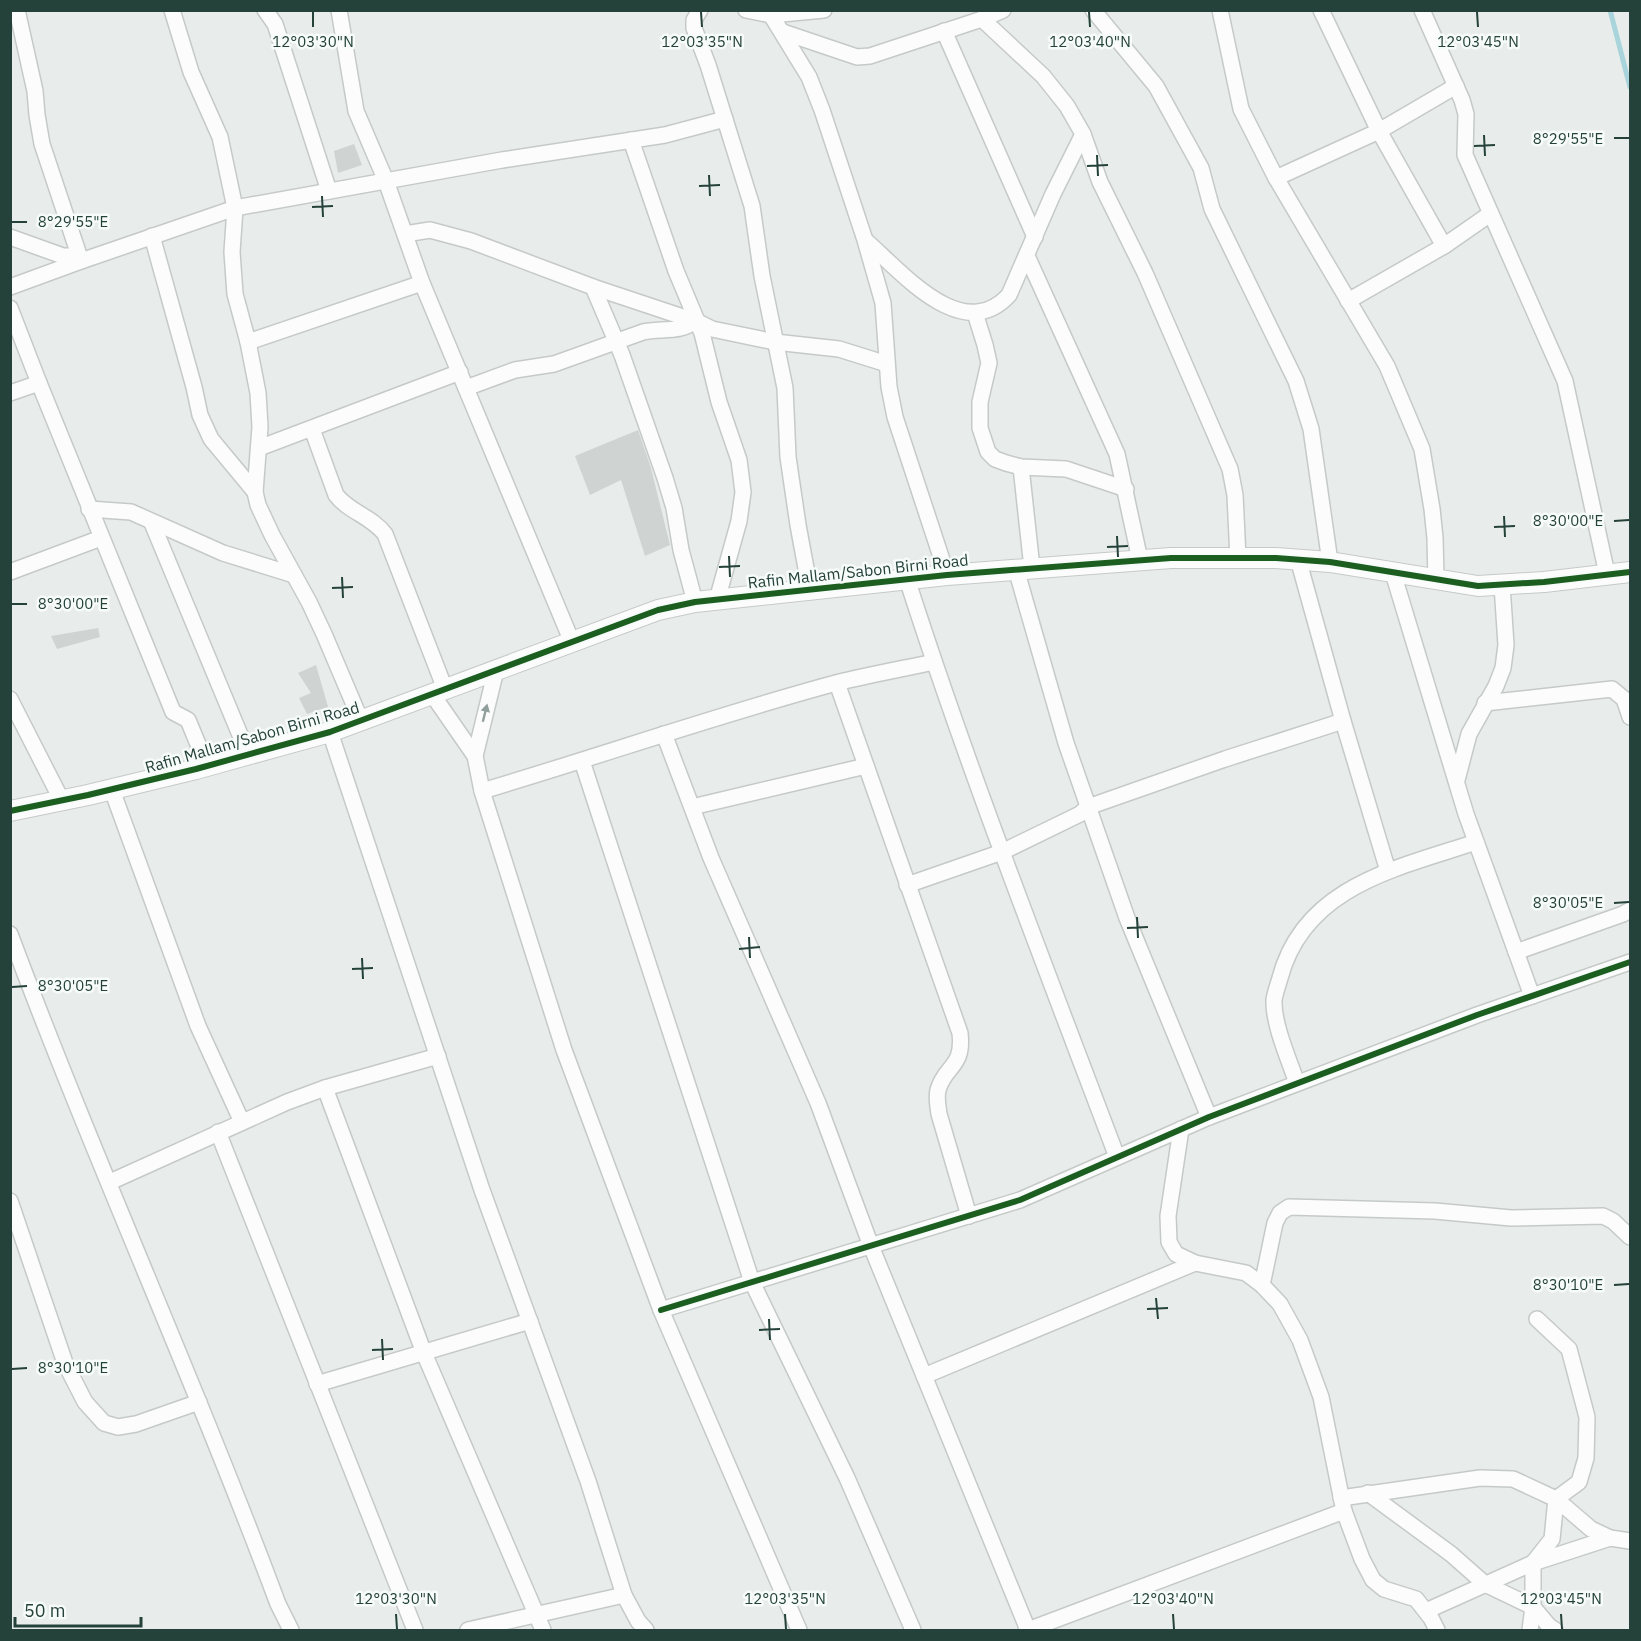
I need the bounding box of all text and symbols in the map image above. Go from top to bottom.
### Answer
text: 12°03'30"N [272,32,354,51]
text: 12°03'35"N [661,32,743,51]
text: 12°03'40"N [1049,32,1131,51]
text: 12°03'45"N [1437,32,1519,51]
text: 8°29'55"E [1533,129,1603,148]
text: 8°29'55"E [38,212,108,231]
text: 8°30'00"E [1533,511,1603,530]
street label: Rafin Mallam/Sabon Birni Road [747,549,969,593]
text: 8°30'00"E [38,594,108,613]
street label: Rafin Mallam/Sabon Birni Road [143,697,361,777]
one-way arrow [481,704,491,722]
text: 8°30'05"E [1533,893,1603,912]
text: 8°30'05"E [38,976,108,995]
text: 8°30'10"E [1533,1275,1603,1294]
text: 8°30'10"E [38,1358,108,1377]
text: 12°03'30"N [355,1589,437,1608]
text: 12°03'35"N [744,1589,826,1608]
text: 12°03'40"N [1132,1589,1214,1608]
text: 12°03'45"N [1520,1589,1602,1608]
scale bar [15,1590,141,1628]
text: 50 m [24,1599,66,1622]

